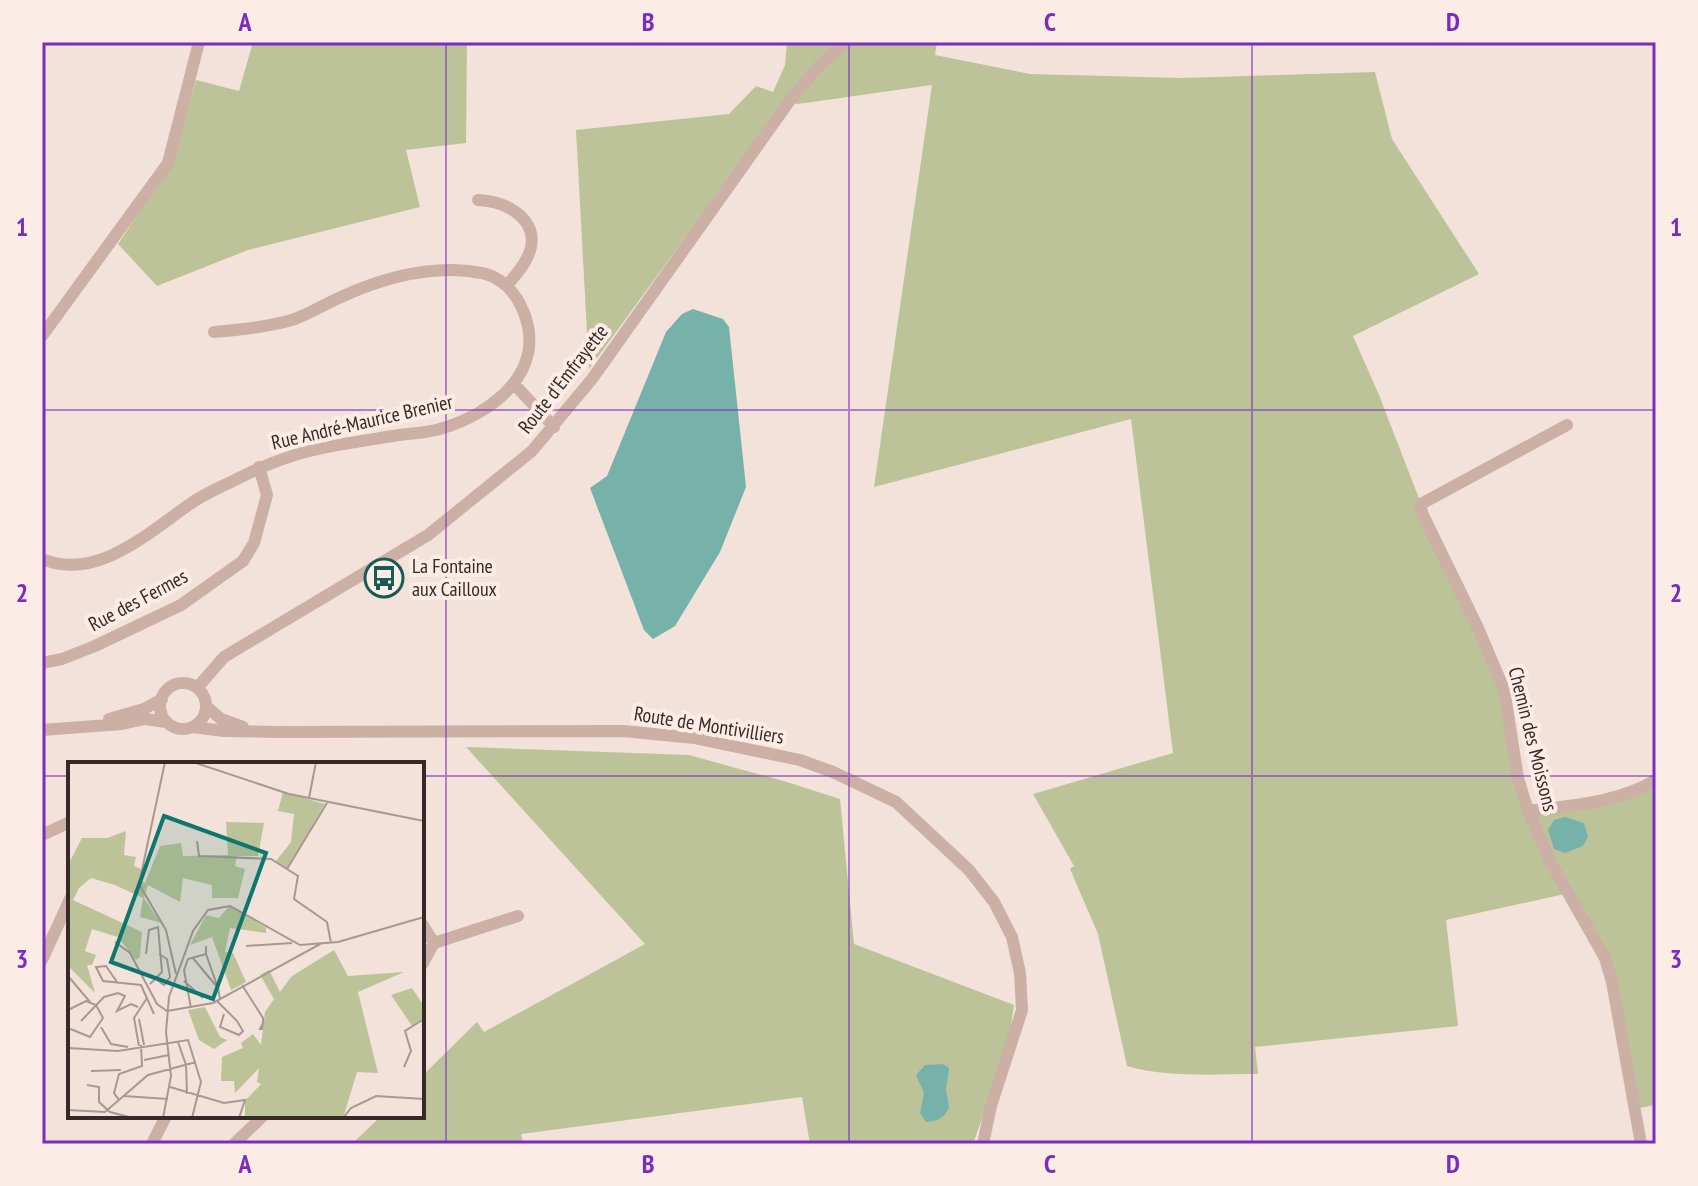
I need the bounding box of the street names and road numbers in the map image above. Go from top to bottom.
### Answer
street label: Route d'Emfrayette [512,319,614,439]
street label: Rue André-Maurice Brenier [269,388,456,456]
street label: Rue des Fermes [84,563,192,637]
street label: Chemin des Moissons [1502,664,1564,814]
street label: Route de Montivilliers [632,700,786,750]

